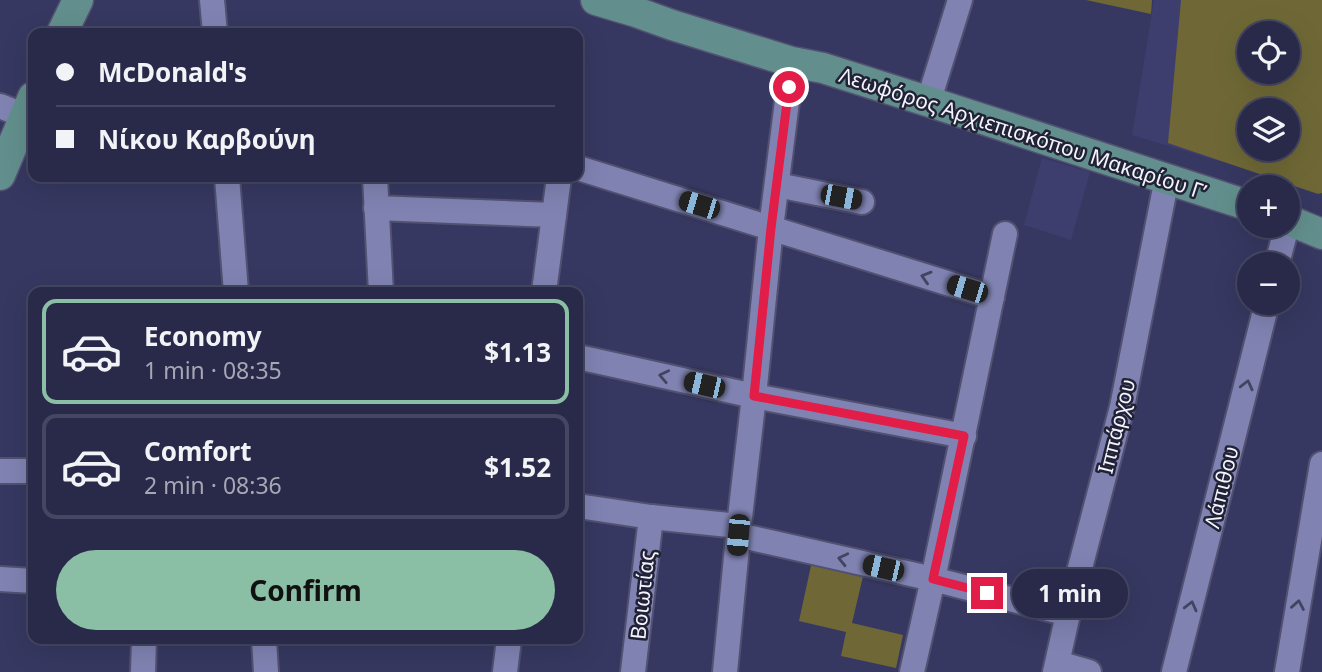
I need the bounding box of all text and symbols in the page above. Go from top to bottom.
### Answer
map controls [1237,21,1300,315]
button: locate [1237,21,1300,84]
text: McDonald's [98,54,247,90]
street label: Λεωφόρος Αρχιεπισκόπου Μακαρίου Γ’ [836,60,1210,206]
route start [773,71,805,103]
button: layers [1237,98,1300,161]
text: Νίκου Καρβούνη [98,121,315,157]
button: + [1237,175,1300,238]
car [819,183,864,211]
car [676,189,723,221]
button: − [1237,252,1300,315]
one-way arrow [921,270,933,285]
car [944,273,991,305]
text: Economy [144,318,262,354]
icon: car [60,320,123,383]
text: $1.13 [484,334,551,370]
text: 1 min · 08:35 [144,354,282,386]
one-way arrow [658,370,670,385]
car [682,370,727,400]
street label: Ιππάρχου [1091,376,1141,476]
one-way arrow [1239,379,1253,391]
text: Comfort [144,433,252,469]
icon: car [60,435,123,498]
street label: Λάπιθου [1197,443,1245,531]
text: $1.52 [484,449,551,485]
text: 2 min · 08:36 [144,469,282,501]
car [726,513,751,557]
street label: Βοιωτίας [623,549,661,641]
button: Confirm [56,550,555,630]
one-way arrow [837,553,849,567]
car [861,553,906,583]
callout: 1 min [1012,568,1127,618]
route end [971,577,1003,609]
text: 1 min [1038,577,1102,609]
one-way arrow [1290,599,1305,611]
one-way arrow [1183,600,1197,612]

